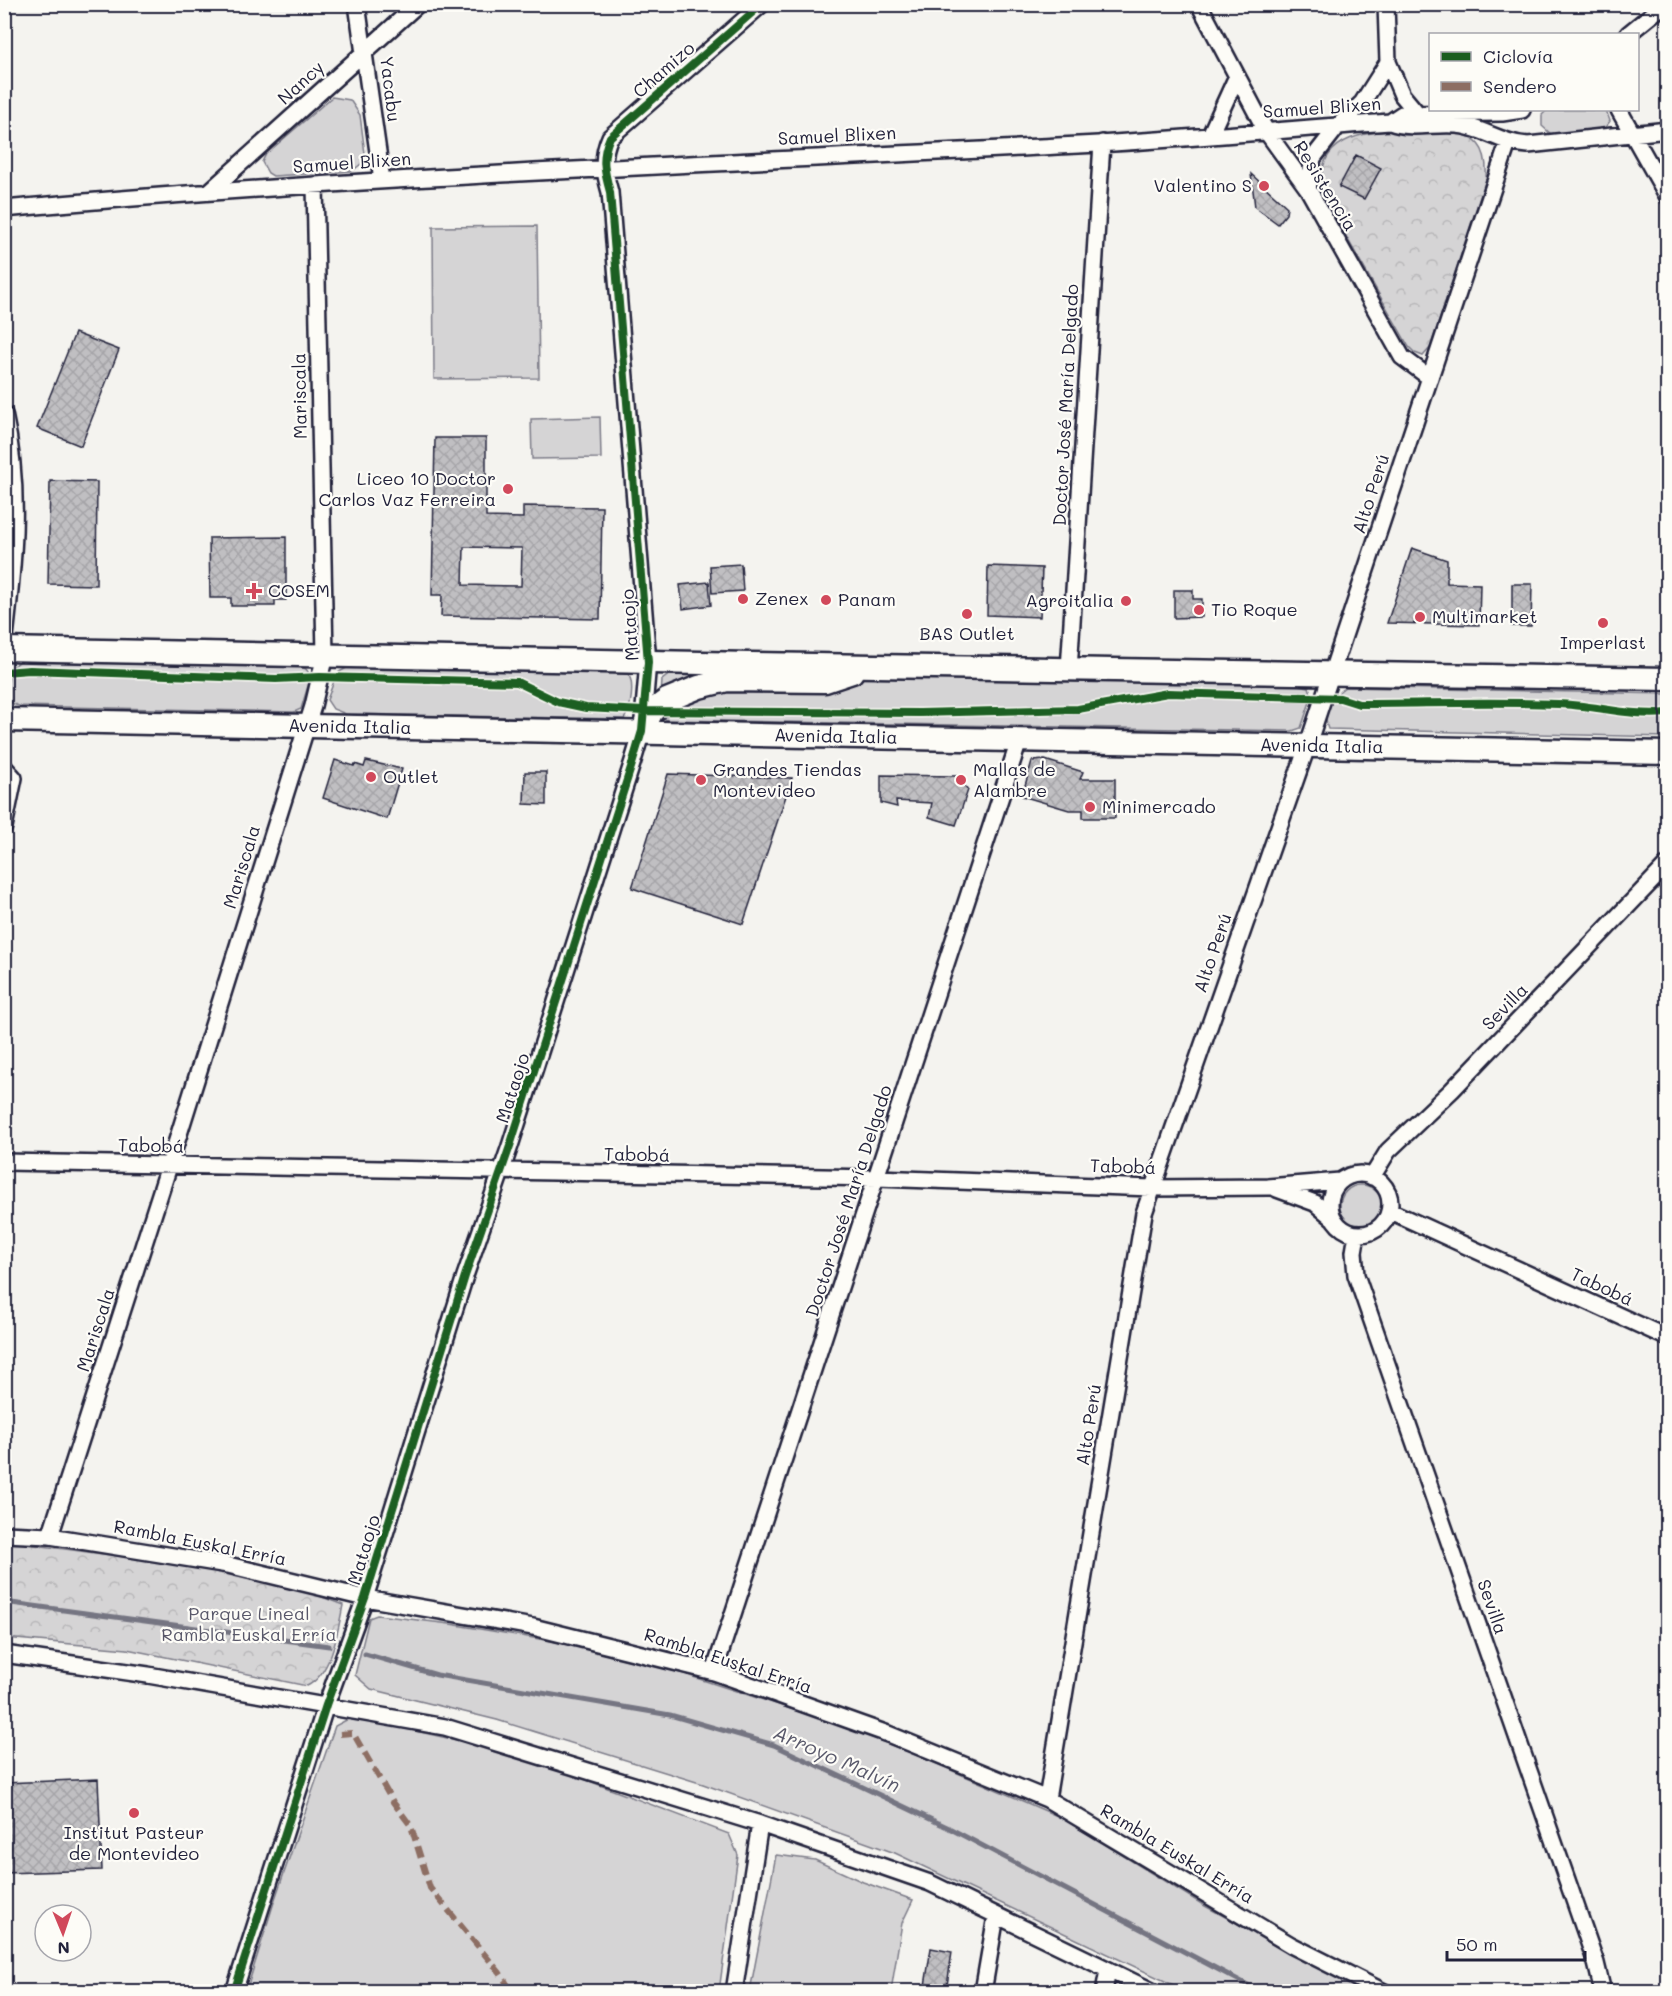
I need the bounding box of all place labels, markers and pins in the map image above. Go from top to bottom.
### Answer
place label: Valentino S [1154,173,1252,197]
marker: Valentino S [1257,179,1271,193]
place label: Liceo 10 Doctor Carlos Vaz Ferreira [318,466,496,511]
marker: Liceo 10 Doctor Carlos Vaz Ferreira [501,482,515,496]
place label: COSEM [268,578,330,602]
marker: COSEM [245,582,263,600]
place label: Zenex [755,586,809,610]
place label: Panam [838,587,896,611]
place label: Agroitalia [1026,588,1114,612]
marker: Zenex [736,592,750,606]
marker: Panam [819,593,833,607]
marker: Agroitalia [1119,594,1133,608]
place label: Tio Roque [1211,597,1298,621]
marker: Tio Roque [1192,603,1206,617]
place label: Multimarket [1432,604,1537,628]
marker: BAS Outlet [960,607,974,621]
marker: Multimarket [1413,610,1427,624]
marker: Imperlast [1596,616,1610,630]
place label: BAS Outlet [919,621,1015,645]
place label: Imperlast [1560,630,1646,654]
place label: Grandes Tiendas Montevideo [713,757,862,802]
place label: Mallas de Alambre [973,757,1056,802]
place label: Outlet [383,764,439,788]
marker: Outlet [364,770,378,784]
marker: Grandes Tiendas Montevideo [694,773,708,787]
marker: Mallas de Alambre [954,773,968,787]
place label: Minimercado [1102,794,1216,818]
marker: Minimercado [1083,800,1097,814]
marker: Institut Pasteur de Montevideo [127,1806,141,1820]
place label: Institut Pasteur de Montevideo [64,1820,204,1865]

